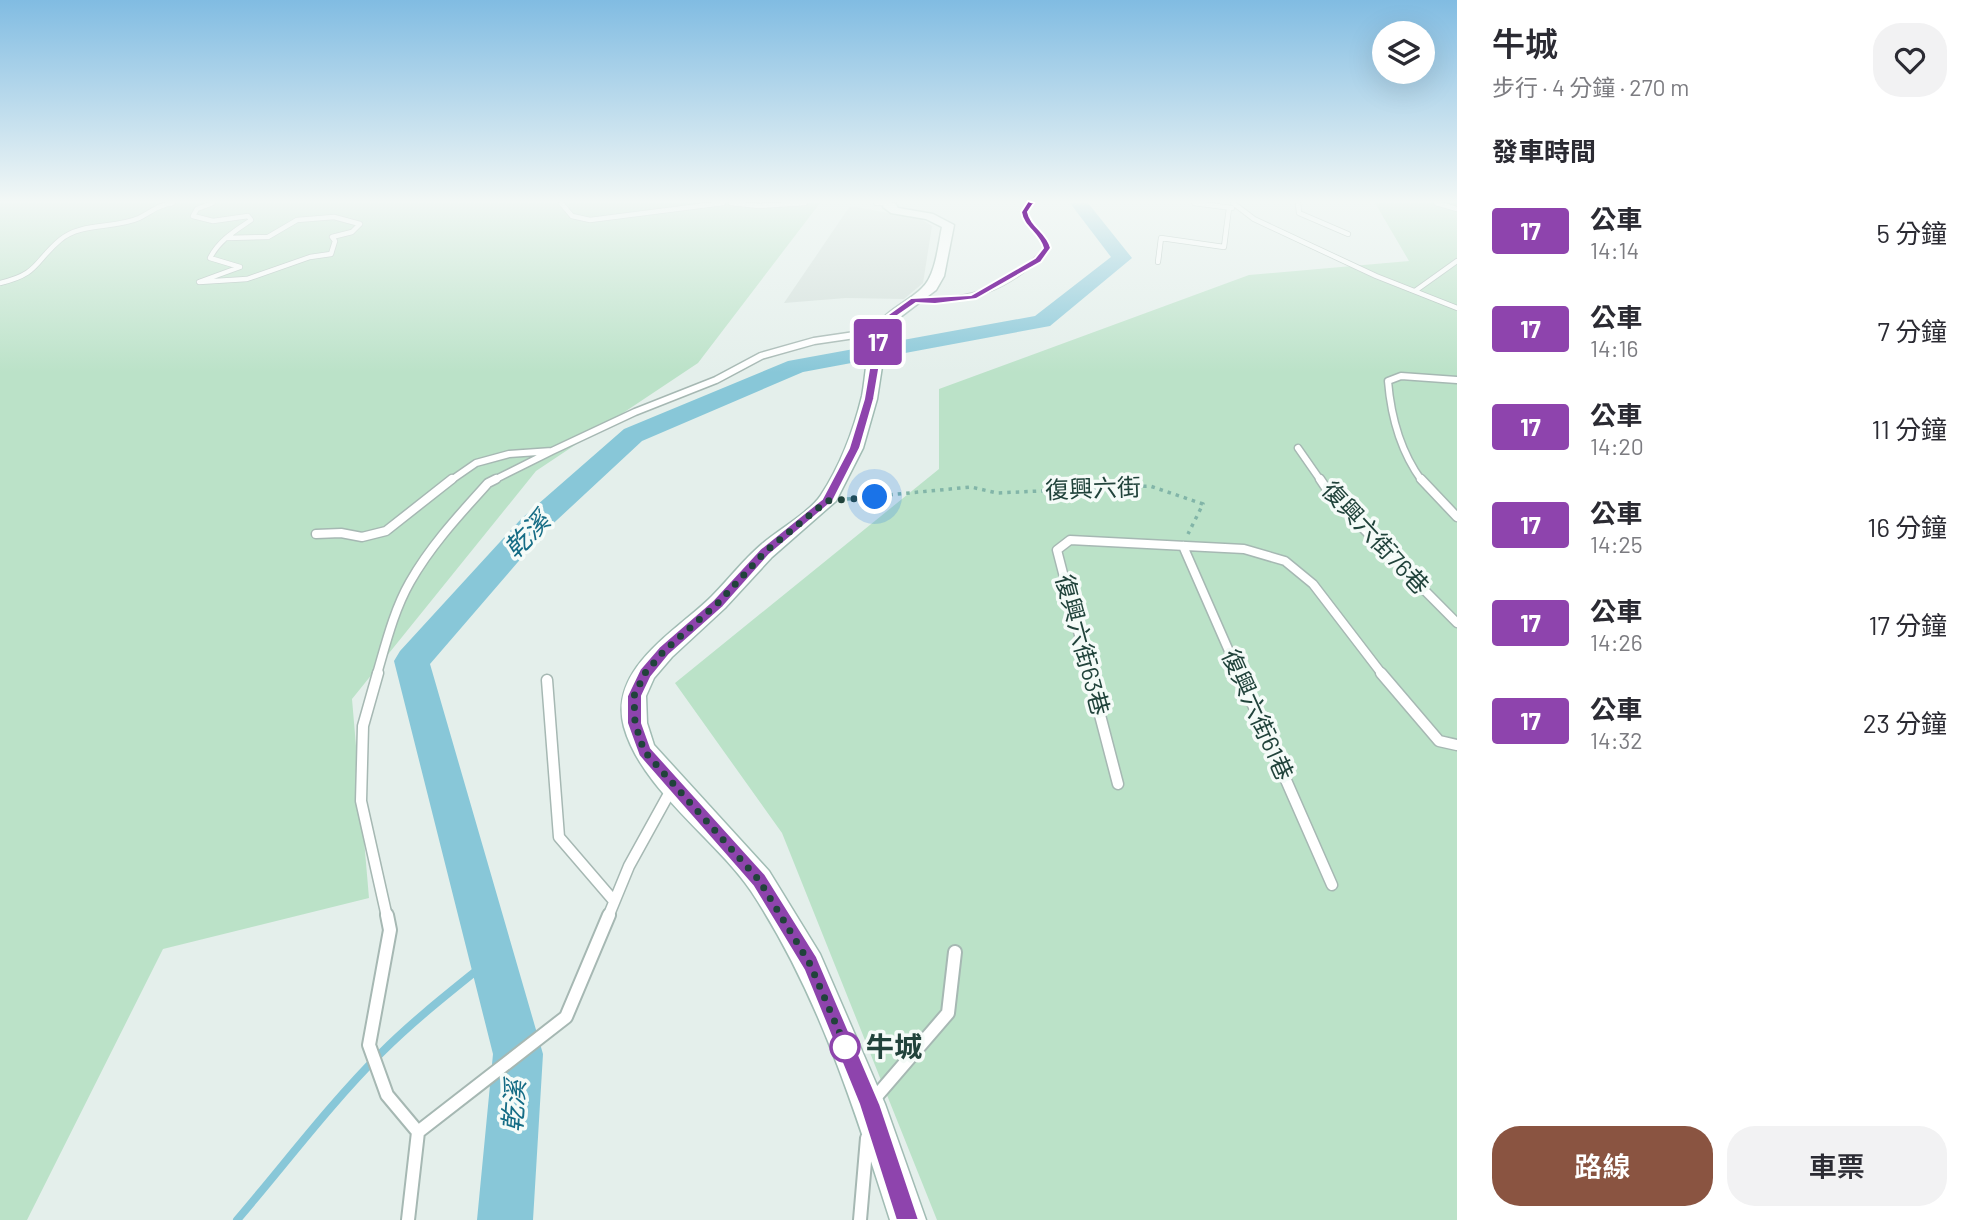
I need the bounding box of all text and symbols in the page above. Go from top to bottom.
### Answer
map controls [1372,21,1435,84]
button: layers [1372,21,1435,84]
text: 牛城 [1492,23,1558,63]
button: heart [1873,23,1947,97]
text: 步行 · 4 分鐘 · 270 m [1492,73,1689,101]
text: 發車時間 [1492,135,1596,166]
text: 公車 [1590,203,1642,234]
text: 17 [1520,216,1541,245]
text: 5 分鐘 [1876,217,1947,248]
text: 14:14 [1590,236,1639,264]
text: 公車 [1590,301,1642,332]
text: 17 [1520,314,1541,343]
text: 7 分鐘 [1878,315,1947,346]
line badge: 17 [846,319,910,365]
text: 17 [868,327,888,356]
text: 14:16 [1590,334,1638,362]
text: 公車 [1590,399,1642,430]
text: 17 [1520,412,1541,441]
text: 11 分鐘 [1872,413,1947,444]
text: 14:20 [1590,432,1644,460]
street label: 復興六街 [1044,471,1141,504]
street label: 復興六街76巷 [1316,475,1436,599]
your location [857,479,892,514]
text: 公車 [1590,497,1642,528]
water label: 乾溪 [497,502,558,563]
text: 17 [1520,510,1541,539]
text: 16 分鐘 [1867,511,1947,542]
text: 14:25 [1590,530,1643,558]
street label: 復興六街63巷 [1051,571,1116,718]
text: 公車 [1590,595,1642,626]
text: 17 [1520,608,1541,637]
text: 17 分鐘 [1868,609,1947,640]
text: 14:26 [1590,628,1643,656]
street label: 復興六街61巷 [1217,644,1300,784]
text: 公車 [1590,693,1642,724]
text: 17 [1520,706,1541,735]
text: 23 分鐘 [1863,707,1947,738]
text: 14:32 [1590,726,1643,754]
place label: 牛城 [866,1029,922,1063]
marker: 牛城 [830,1032,860,1062]
water label: 乾溪 [495,1075,530,1133]
button: 路線 [1492,1126,1713,1206]
button: 車票 [1727,1126,1947,1206]

